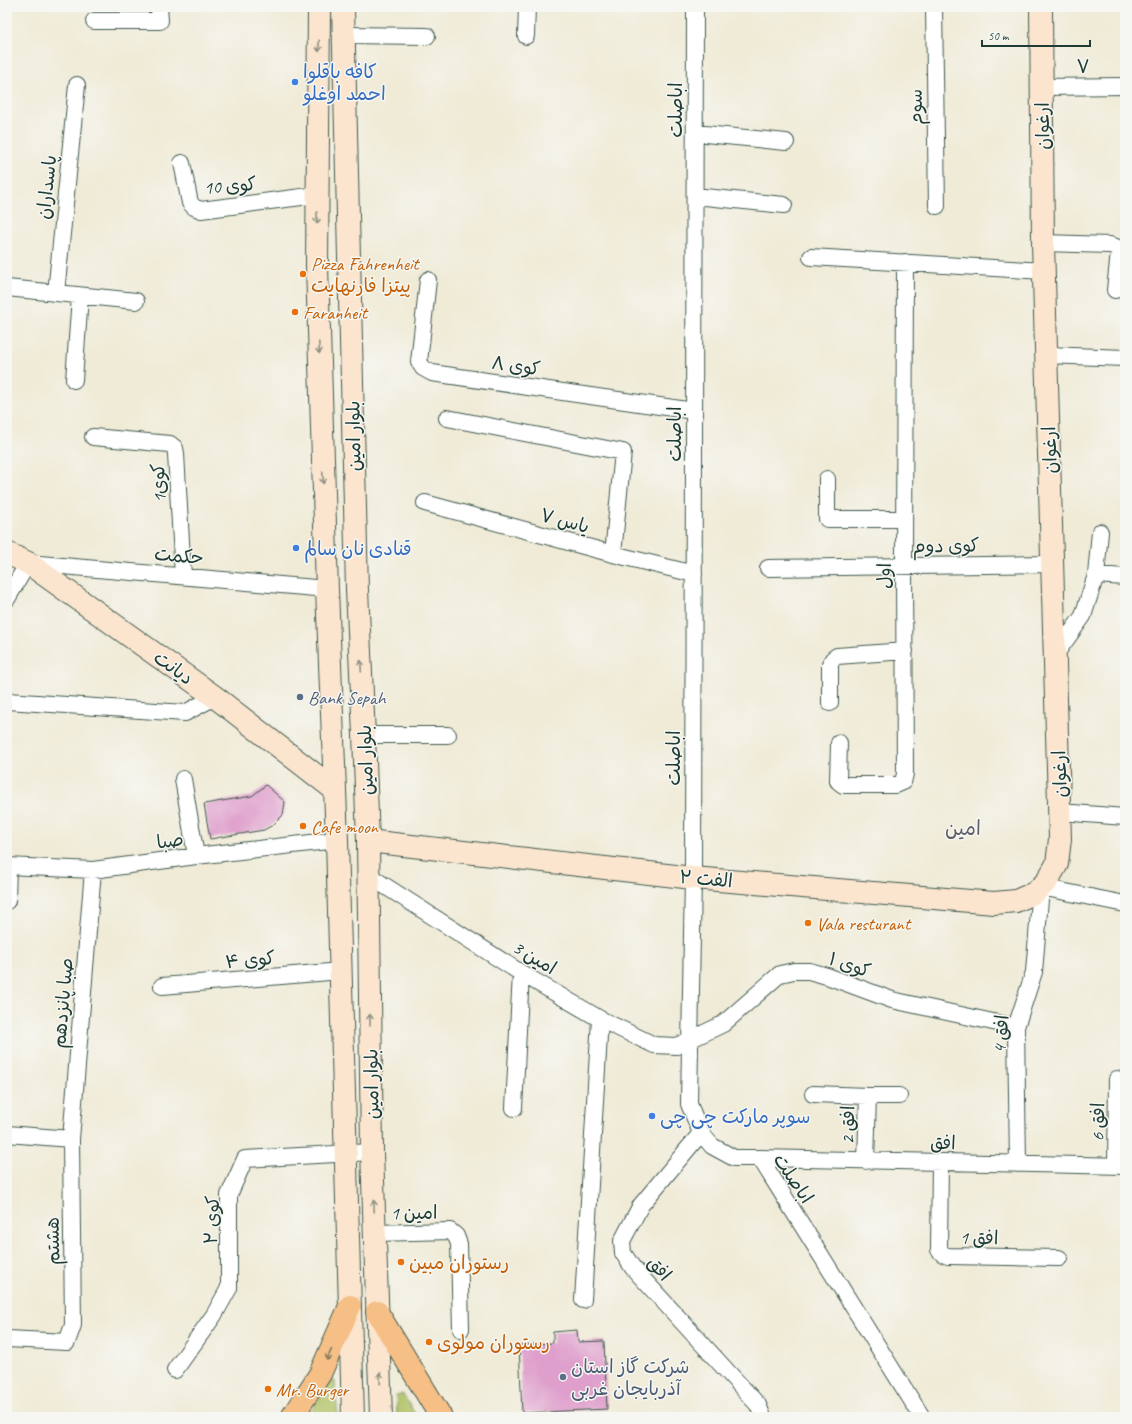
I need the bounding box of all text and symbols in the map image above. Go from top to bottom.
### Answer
scale bar [982,22,1090,48]
text: 50 m [988,28,1010,44]
one-way arrow [315,39,323,52]
street label: ۷ [1076,55,1090,79]
place label: کافه باقلوا احمد اوغلو [302,60,386,106]
marker: کافه باقلوا احمد اوغلو [290,77,300,87]
street label: اباصلت [664,82,688,138]
street label: سوم [904,89,930,125]
street label: ارغوان [1031,102,1055,150]
street label: پاسداران [32,154,62,221]
street label: کوی 10 [203,172,257,200]
one-way arrow [313,211,321,224]
place label: Pizza Fahrenheit پیتزا فارنهایت [311,252,420,298]
marker: Pizza Fahrenheit پیتزا فارنهایت [298,269,308,279]
place label: Faranheit [303,301,369,325]
marker: Faranheit [290,307,300,317]
one-way arrow [316,341,323,354]
street label: کوی ۸ [490,351,542,381]
street label: بلوار امین [341,400,367,472]
street label: اباصلت [663,406,687,462]
street label: ارغوان [1037,426,1063,474]
street label: کوی1 [146,462,172,503]
one-way arrow [320,471,327,484]
street label: یاس ۷ [537,503,592,539]
street label: کوی دوم [912,533,980,561]
place label: قنادی نان سالم [304,537,412,563]
street label: حکمت [153,542,205,570]
marker: قنادی نان سالم [291,543,301,553]
street label: اول [873,563,897,589]
street label: دیانت [149,645,198,690]
one-way arrow [357,660,364,673]
place label: Bank Sepah [308,686,387,710]
marker: Bank Sepah [295,692,305,702]
street label: بلوار امین [353,724,379,796]
street label: اباصلت [662,730,686,786]
street label: ارغوان [1047,750,1073,798]
place label: Cafe moon [311,815,380,839]
district label: امین [945,816,981,841]
marker: Cafe moon [298,821,308,831]
street label: صبا [155,827,185,855]
street label: الفت ۲ [678,865,734,893]
place label: Vala resturant [816,912,912,936]
marker: Vala resturant [803,918,813,928]
street label: امین 3 [508,935,561,980]
street label: کوی ۴ [224,946,276,974]
street label: کوی ۱ [826,947,874,983]
street label: صبا پانزدهم [47,957,81,1050]
one-way arrow [366,1014,374,1027]
street label: افق 4 [987,1014,1015,1054]
street label: بلوار امین [359,1048,385,1120]
street label: افق 6 [1086,1102,1110,1142]
place label: سوپر مارکت چی چی [660,1105,811,1129]
street label: افق 2 [836,1105,860,1145]
marker: سوپر مارکت چی چی [647,1111,657,1121]
street label: افق [930,1131,956,1155]
street label: اباصلت [768,1149,819,1208]
street label: کوی ۲ [199,1195,225,1245]
one-way arrow [370,1200,377,1213]
street label: امین 1 [390,1201,438,1225]
street label: هشتم [41,1217,67,1265]
street label: افق 1 [959,1226,999,1250]
place label: رستوران مبین [409,1251,509,1275]
street label: افق [642,1251,677,1286]
marker: رستوران مبین [396,1257,406,1267]
place label: رستوران مولوی [437,1331,550,1355]
marker: رستوران مولوی [424,1337,434,1347]
one-way arrow [324,1348,332,1360]
place label: شرکت گاز استان آذربایجان غربی [571,1355,690,1401]
one-way arrow [376,1372,383,1385]
marker: شرکت گاز استان آذربایجان غربی [558,1372,568,1382]
place label: Mr. Burger [276,1378,351,1402]
marker: Mr. Burger [263,1384,273,1394]

